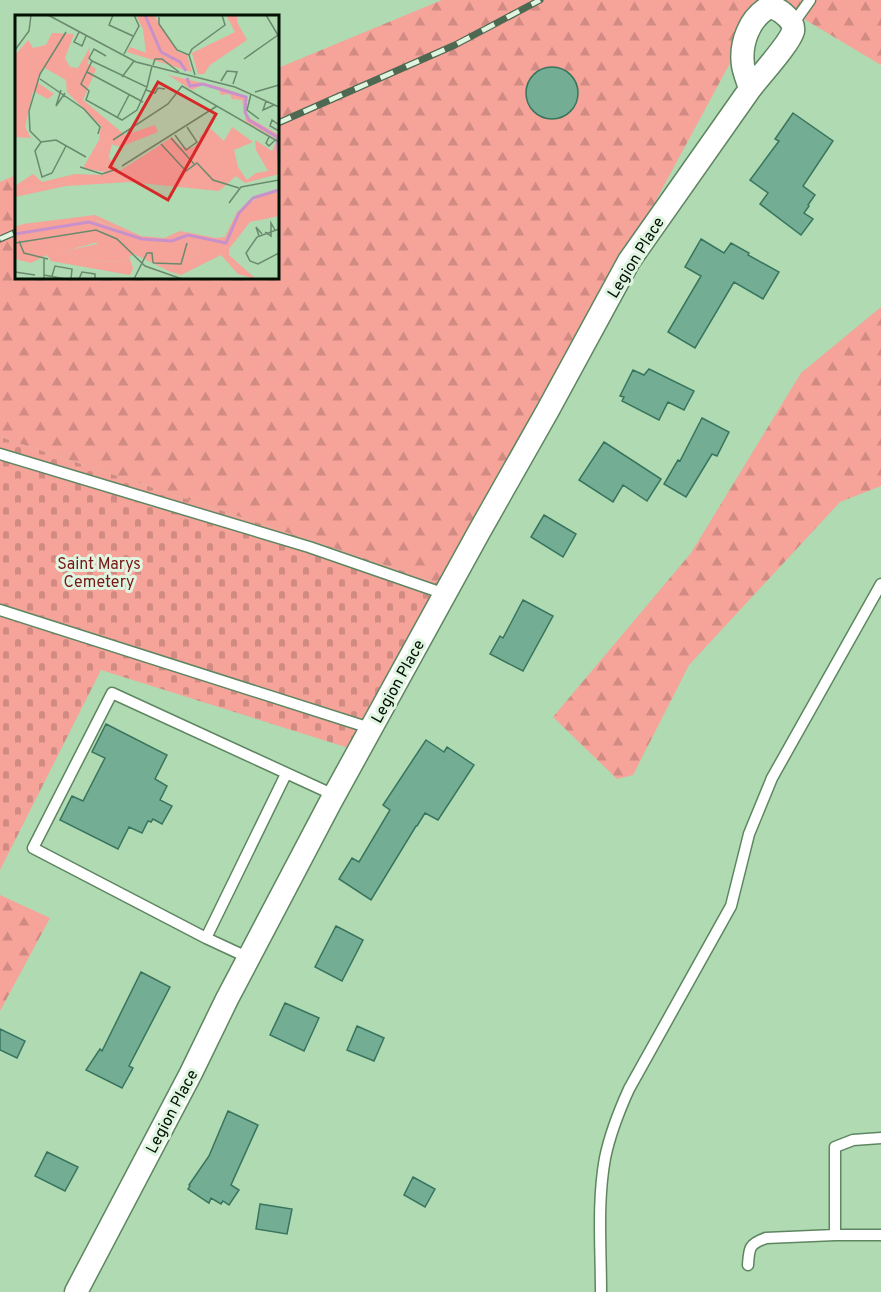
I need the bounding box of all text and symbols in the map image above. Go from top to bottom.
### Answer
inset map [15,15,279,279]
street label: Legion Place [604,214,670,302]
park label: Saint Marys Cemetery [57,555,141,593]
street label: Legion Place [368,637,430,727]
street label: Legion Place [142,1067,203,1157]

